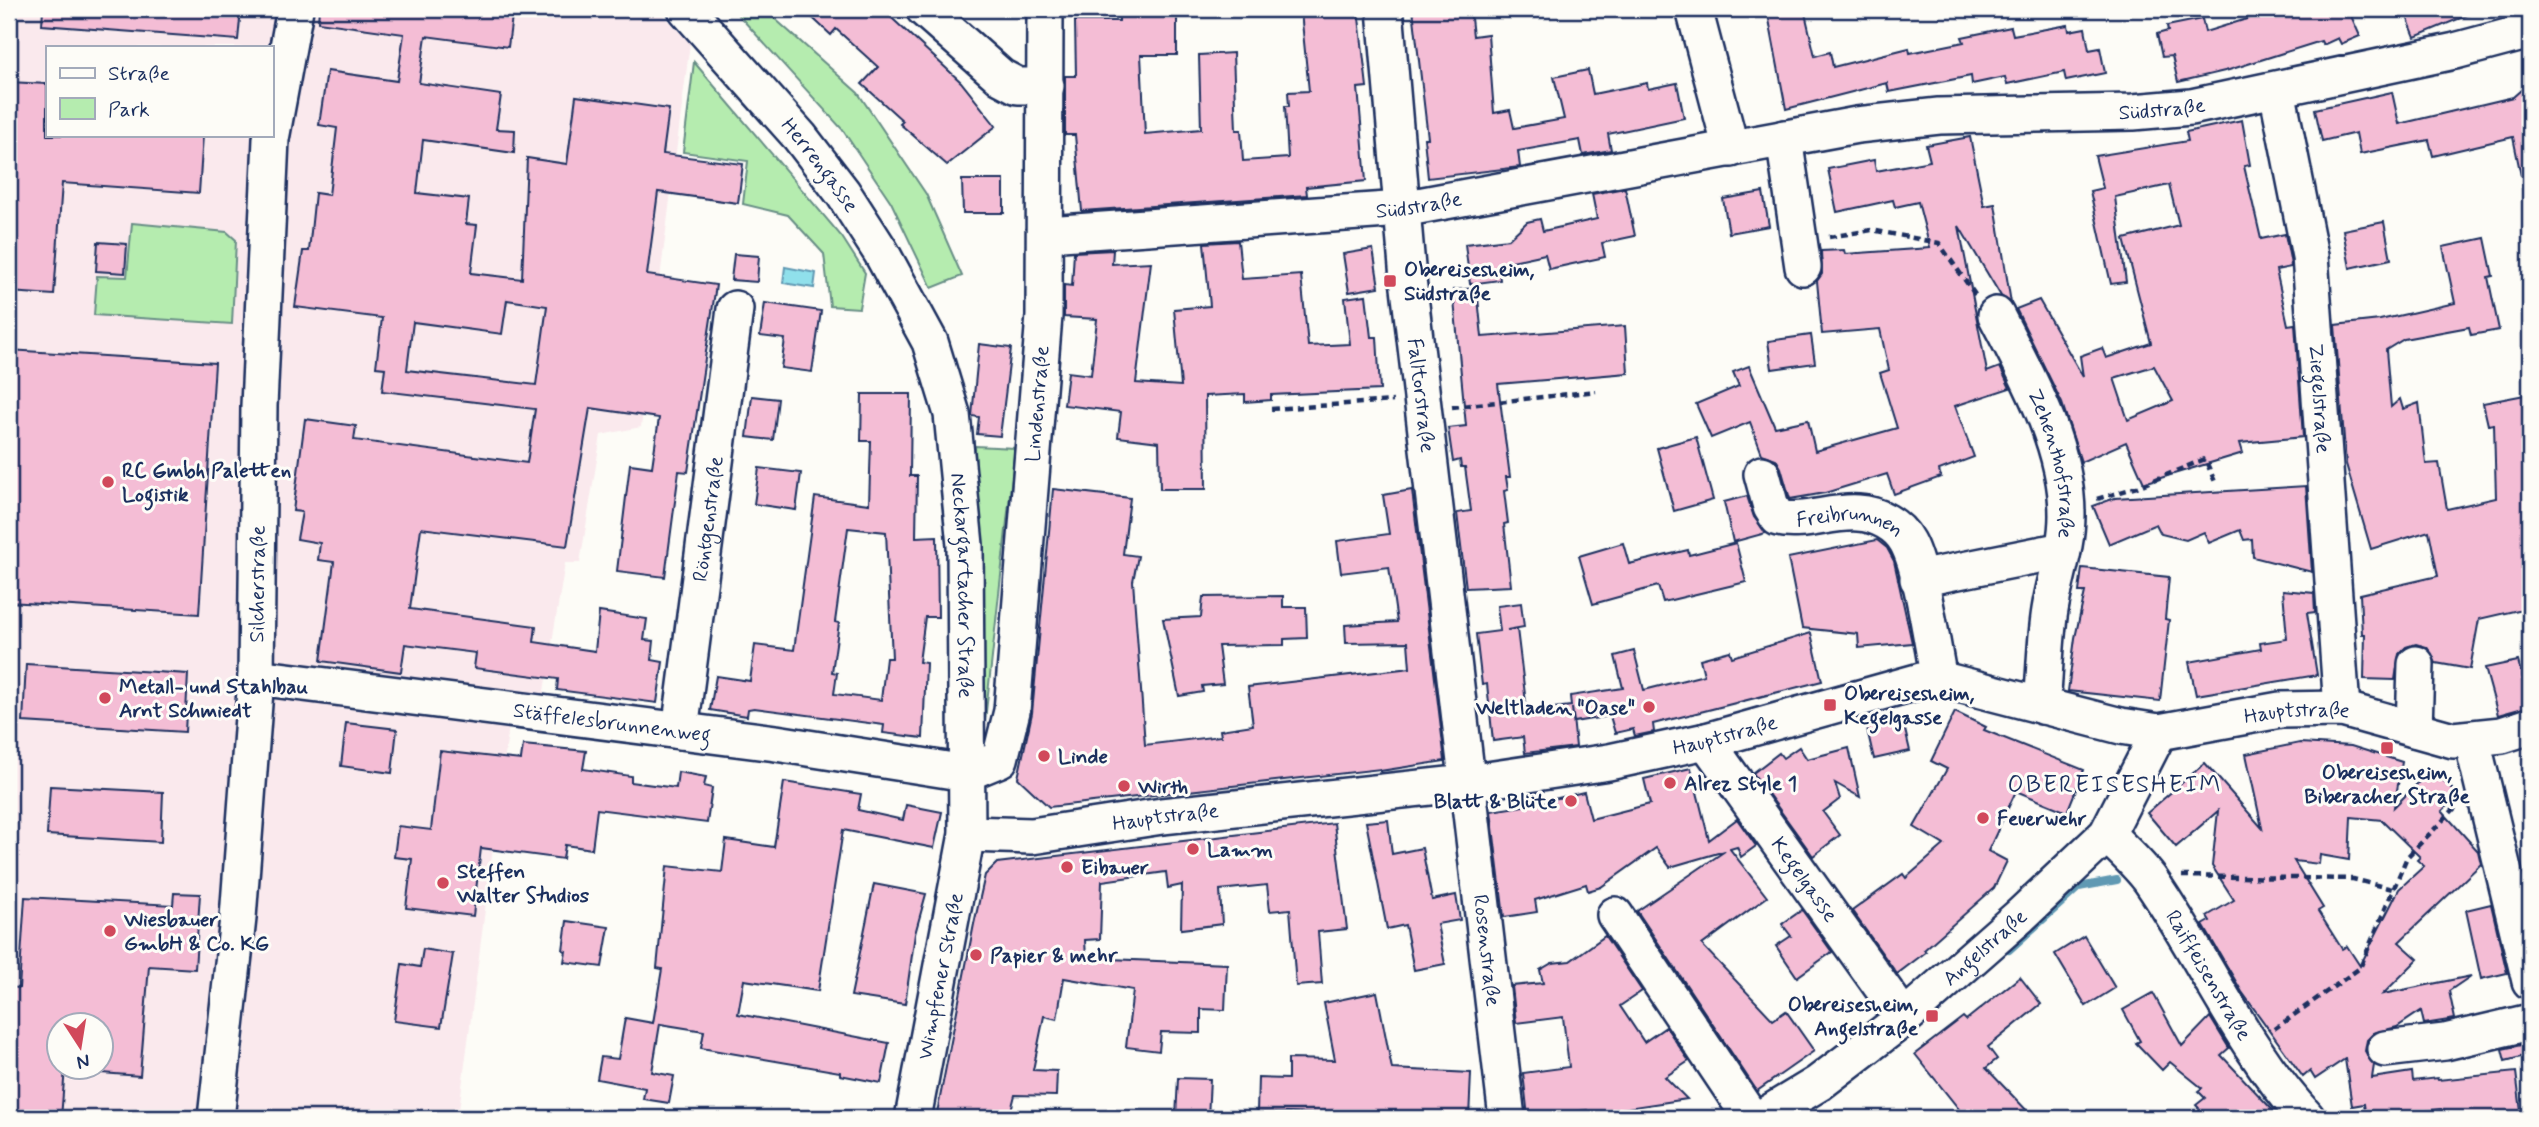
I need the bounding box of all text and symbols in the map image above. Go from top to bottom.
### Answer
legend [46,46,273,136]
text: Straße [108,60,170,88]
street label: Südstraße [2118,91,2208,127]
text: Park [108,96,150,124]
street label: Herrengasse [774,112,865,218]
street label: Südstraße [1375,185,1464,226]
place label: Obereisesheim, Südstraße [1404,256,1535,308]
marker: Obereisesheim, Südstraße [1382,273,1398,289]
street label: Falltorstraße [1400,337,1441,454]
street label: Ziegelstraße [2301,343,2337,454]
street label: Lindenstraße [1019,345,1057,463]
street label: Zehenthofstraße [2020,385,2080,540]
street label: Röntgenstraße [687,454,731,583]
place label: RC Gmbh Paletten Logistik [122,457,291,511]
street label: Neckargartacher Straße [943,472,979,698]
marker: RC Gmbh Paletten Logistik [100,474,116,490]
street label: Freibrunnen [1795,500,1910,544]
street label: Silcherstraße [243,525,273,643]
place label: Metall- und Stahlbau Arnt Schmiedt [119,673,308,725]
place label: Obereisesheim, Kegelgasse [1844,680,1975,734]
marker: Metall- und Stahlbau Arnt Schmiedt [97,690,113,706]
place label: Weltladen "Oase" [1475,694,1635,722]
street label: Hauptstraße [2242,696,2354,731]
street label: Stäffelesbrunnenweg [512,697,712,752]
marker: Obereisesheim, Kegelgasse [1822,697,1838,713]
marker: Weltladen "Oase" [1641,699,1657,715]
street label: Hauptstraße [1670,709,1781,763]
marker: Obereisesheim, Biberacher Straße [2379,740,2395,756]
place label: Linde [1058,743,1108,771]
marker: Linde [1036,748,1052,764]
place label: Obereisesheim, Biberacher Straße [2304,759,2470,811]
place label: Alrez Style 1 [1684,770,1797,798]
district label: OBEREISESHEIM [2008,770,2222,801]
place label: Wirth [1137,773,1188,801]
marker: Alrez Style 1 [1662,775,1678,791]
marker: Wirth [1116,778,1132,794]
place label: Blatt & Blüte [1434,788,1558,816]
marker: Blatt & Blüte [1563,793,1579,809]
street label: Hauptstraße [1111,797,1220,838]
place label: Feuerwehr [1997,805,2087,833]
marker: Feuerwehr [1975,810,1991,826]
street label: Kegelgasse [1764,832,1844,928]
place label: Lamm [1207,836,1273,864]
marker: Lamm [1185,841,1201,857]
place label: Eibauer [1081,854,1149,882]
place label: Steffen Walter Studios [456,858,590,910]
marker: Eibauer [1059,859,1075,875]
marker: Steffen Walter Studios [435,875,451,891]
street label: Wimpfener Straße [911,890,971,1062]
street label: Rosenstraße [1466,893,1507,1008]
street label: Angelstraße [1937,903,2033,993]
street label: Raiffeisenstraße [2159,905,2258,1046]
place label: Wiesbauer GmbH & Co. KG [123,906,269,958]
marker: Wiesbauer GmbH & Co. KG [102,923,118,939]
place label: Papier & mehr [990,942,1119,970]
marker: Papier & mehr [968,947,984,963]
place label: Obereisesheim, Angelstraße [1788,991,1919,1045]
marker: Obereisesheim, Angelstraße [1924,1008,1940,1024]
north arrow [46,1012,116,1082]
text: N [74,1048,92,1075]

